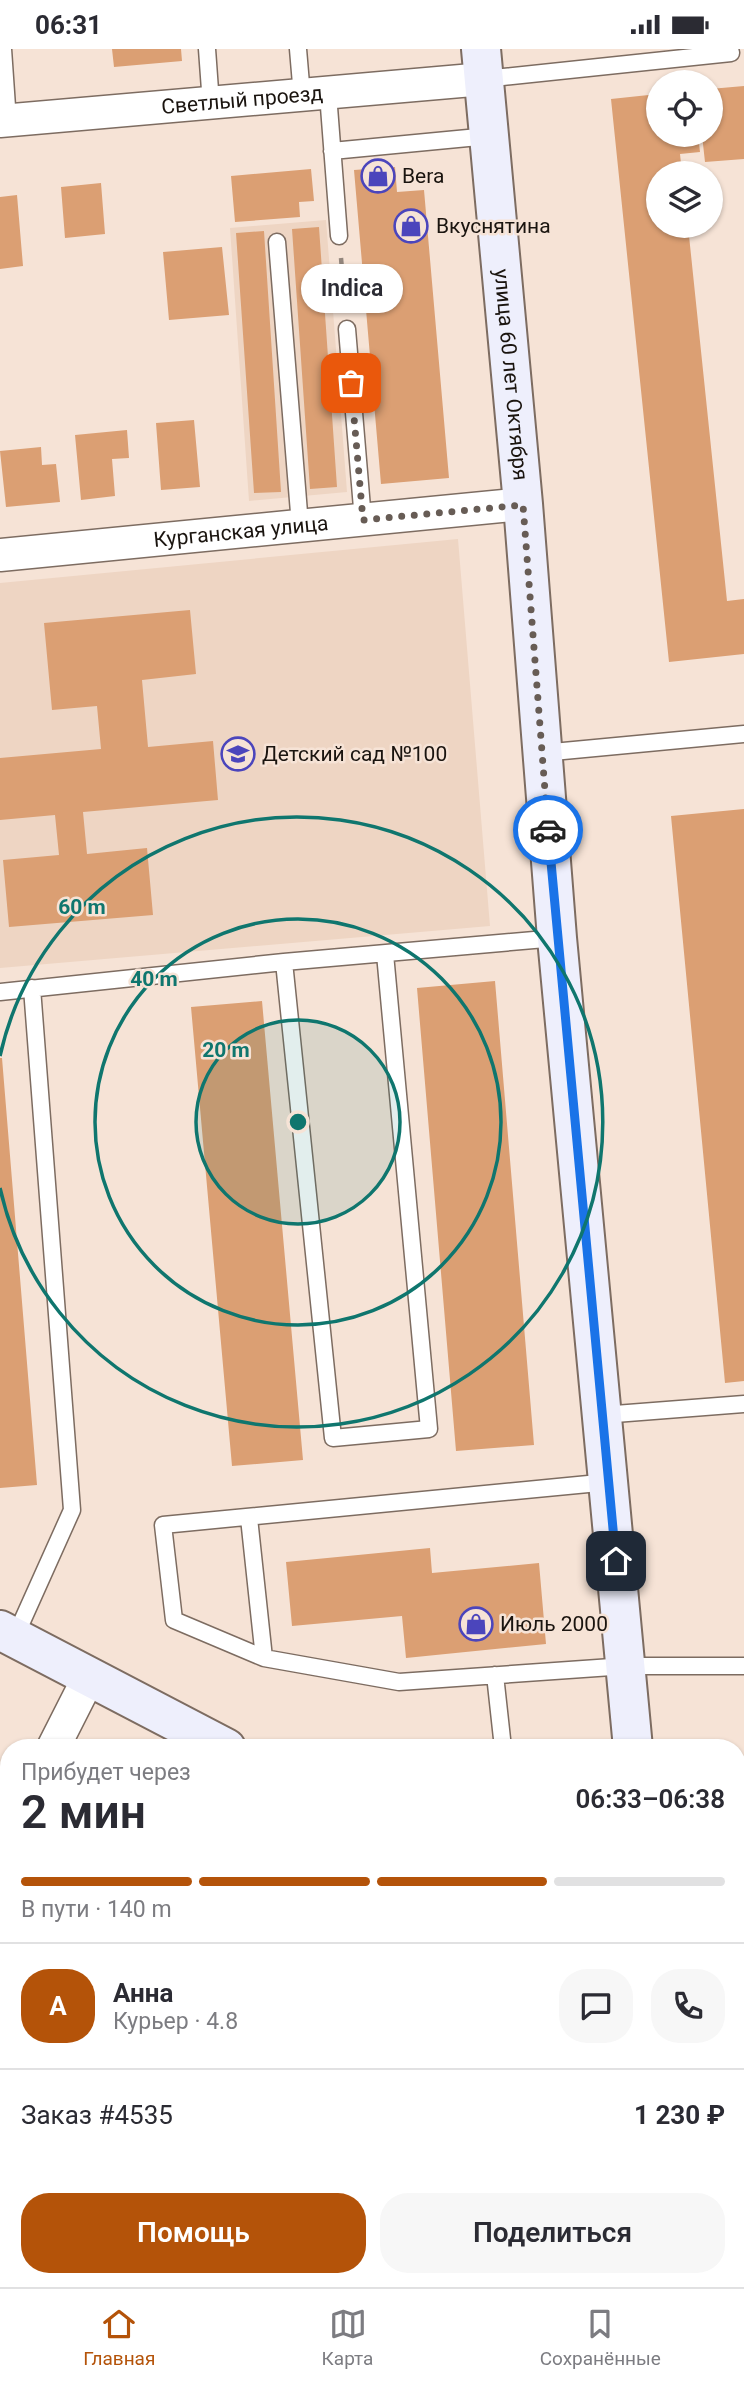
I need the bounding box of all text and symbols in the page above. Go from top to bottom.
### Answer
text: 06:31 [35,10,102,40]
map controls [646,70,723,238]
button: locate [646,70,723,147]
street label: Светлый проезд [160,81,324,119]
shop icon: Bera [359,157,397,195]
button: layers [646,161,723,238]
place label: Bera [402,164,444,188]
shop icon: Вкуснятина [392,207,430,245]
place label: Вкуснятина [436,214,551,238]
callout: Indica [300,264,402,313]
street label: улица 60 лет Октября [489,268,533,482]
text: Indica [321,275,383,302]
pin [321,353,381,413]
icon: bag [332,364,370,402]
street label: Курганская улица [152,511,329,552]
school or university icon: Детский сад №100 [219,735,257,773]
place label: Детский сад №100 [262,742,447,766]
courier [513,795,583,865]
icon: car [529,811,567,849]
text: 60 m [58,895,106,919]
text: 40 m [130,967,178,991]
text: 20 m [202,1038,250,1062]
centre of rings [286,1110,310,1134]
pin [586,1531,646,1591]
icon: home [597,1542,635,1580]
shop icon: Июль 2000 [457,1605,495,1643]
place label: Июль 2000 [500,1612,608,1636]
text: Прибудет через [21,1759,191,1786]
text: 06:33–06:38 [575,1784,725,1814]
text: 2 мин [21,1785,146,1839]
text: В пути · 140 m [21,1896,172,1923]
button: chat [559,1969,633,2043]
button: phone [651,1969,725,2043]
text: Анна [113,1978,173,2008]
text: А [49,1991,67,2021]
text: Курьер · 4.8 [113,2008,238,2035]
text: Заказ #4535 [21,2100,173,2130]
text: 1 230 ₽ [634,2100,725,2130]
button: Помощь [21,2193,366,2273]
button: Поделиться [380,2193,725,2273]
tab: Главная [83,2305,155,2370]
tab: Карта [322,2305,373,2370]
tab: Сохранённые [540,2305,661,2370]

